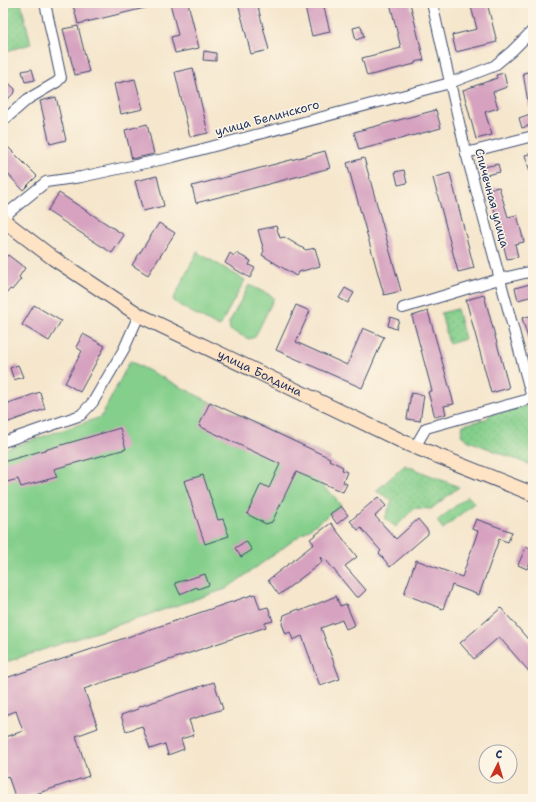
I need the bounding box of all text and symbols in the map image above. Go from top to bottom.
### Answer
street label: улица Белинского [213,96,321,140]
street label: Спичечная улица [471,147,513,250]
street label: улица Болдина [215,346,305,400]
north arrow [478,744,518,784]
text: С [495,747,503,762]

